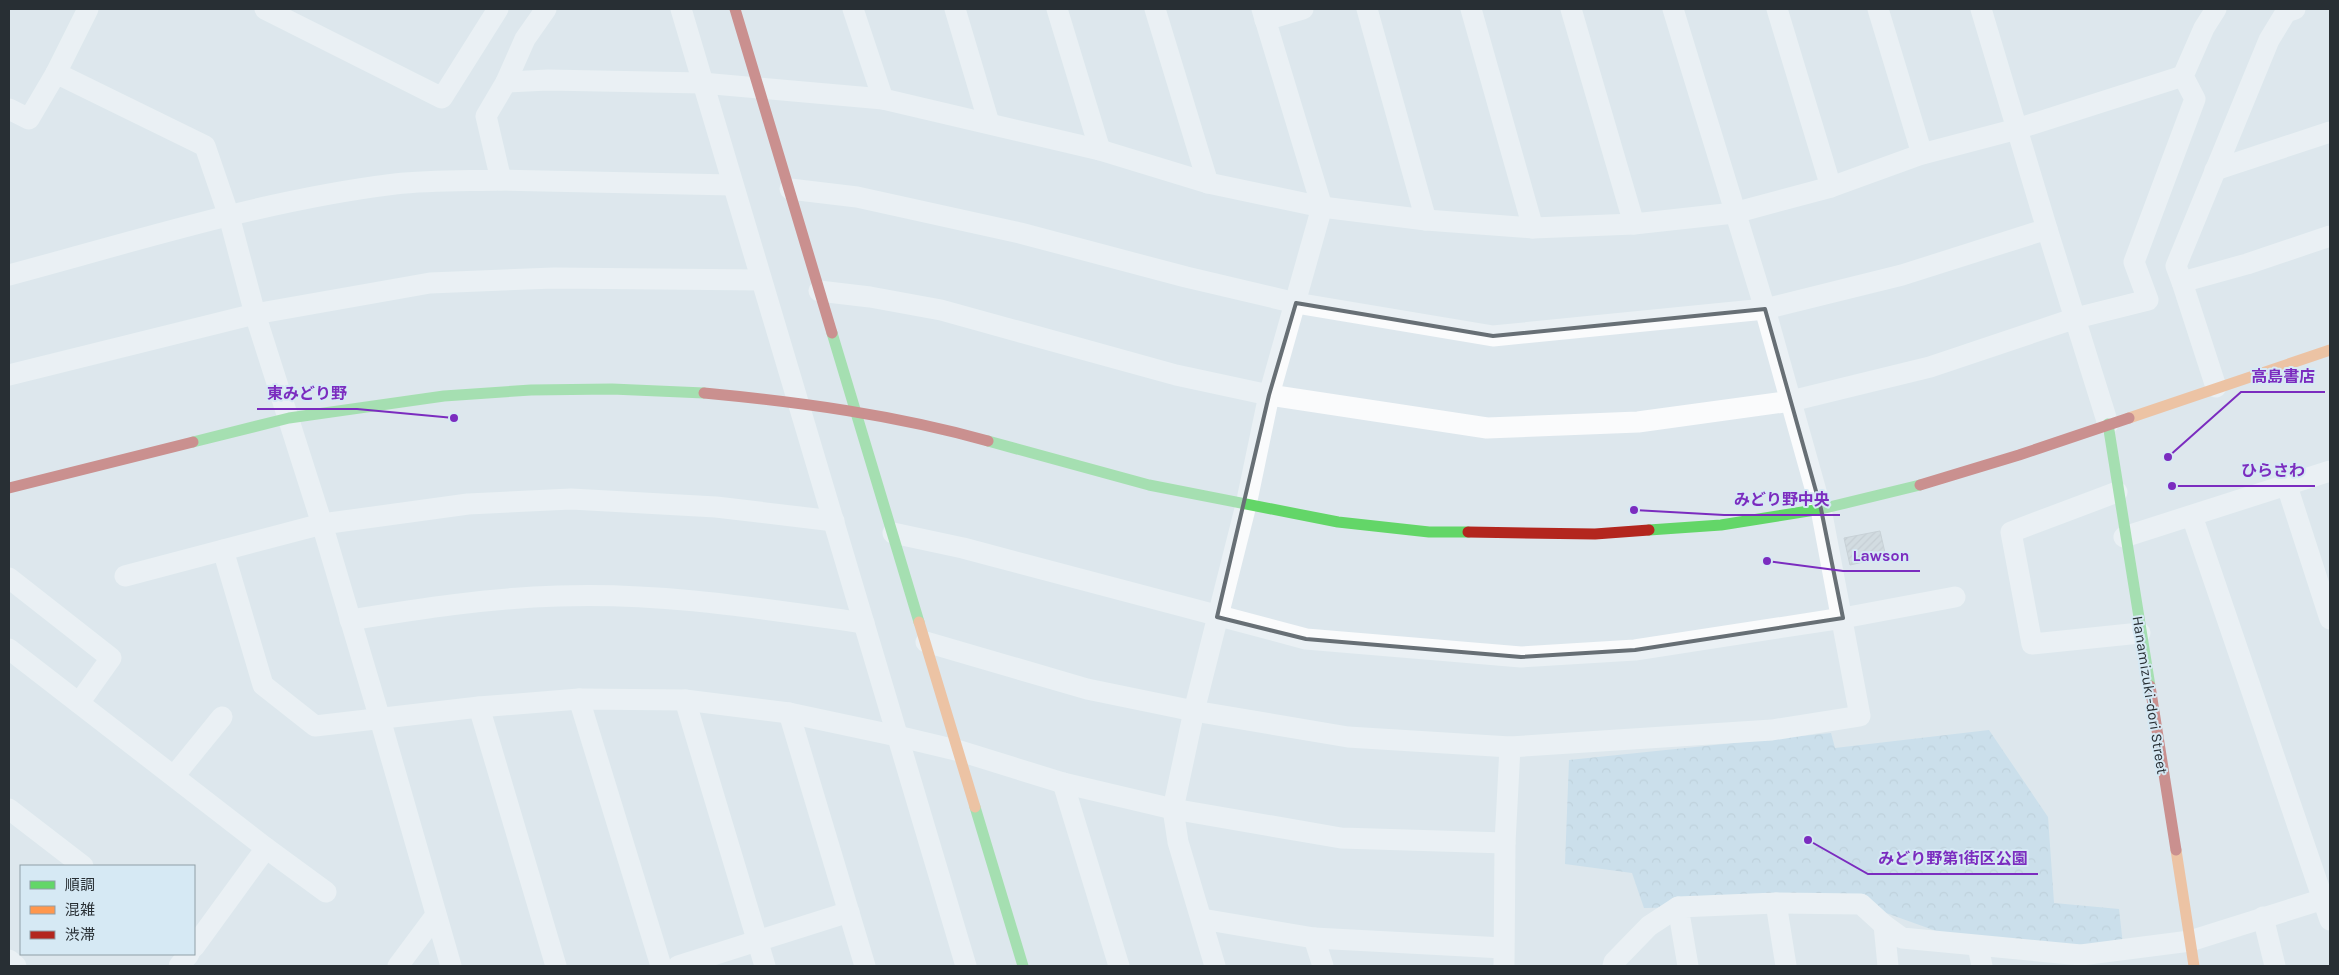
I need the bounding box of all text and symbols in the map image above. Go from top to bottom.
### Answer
callout: 高島書店 [2241,361,2325,392]
text: 高島書店 [2251,367,2315,386]
callout: 東みどり野 [257,378,357,409]
text: 東みどり野 [267,384,347,403]
callout: ひらさわ [2231,455,2315,486]
text: ひらさわ [2241,461,2305,480]
callout: みどり野中央 [1724,484,1840,515]
text: みどり野中央 [1734,490,1830,509]
callout: Lawson [1843,540,1920,571]
text: Lawson [1853,546,1909,565]
street label: Hanamizuki-dori Street [2129,614,2171,776]
callout: みどり野第1街区公園 [1868,843,2038,874]
text: みどり野第1街区公園 [1878,849,2028,868]
legend [20,865,195,955]
text: 順調 [65,876,95,894]
text: 混雑 [65,901,95,919]
text: 渋滞 [65,926,95,944]

